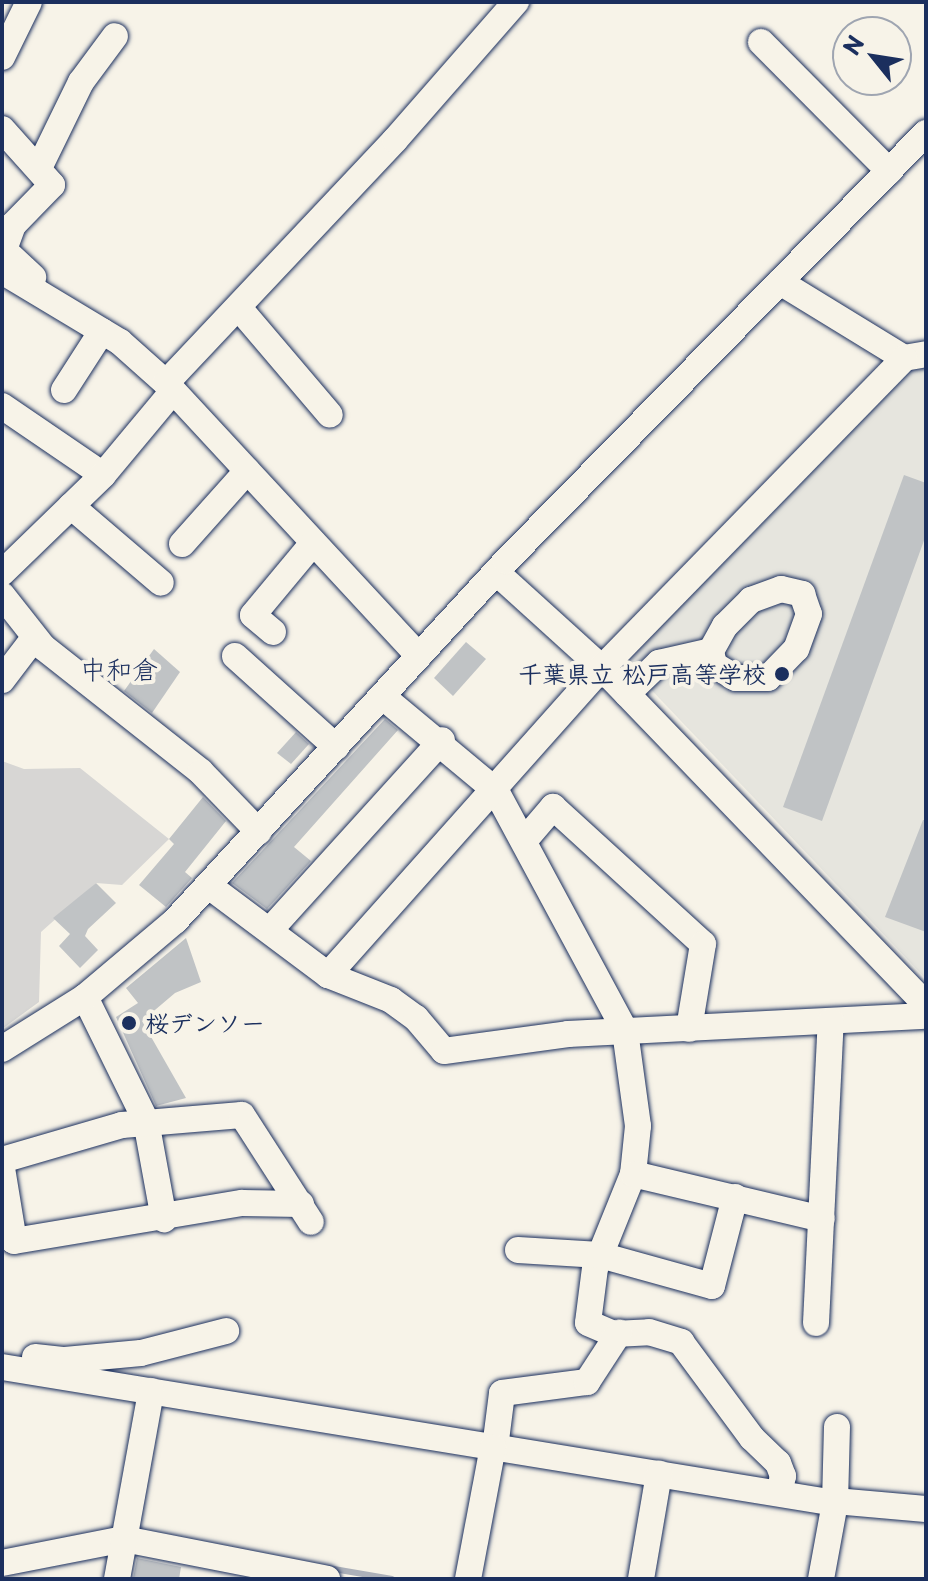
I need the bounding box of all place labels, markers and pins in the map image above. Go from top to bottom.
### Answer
place label: 千葉県立 松戸高等学校 [518,660,766,688]
marker: 千葉県立 松戸高等学校 [773,665,791,683]
place label: 桜デンソー [145,1009,265,1037]
marker: 桜デンソー [120,1014,138,1032]

